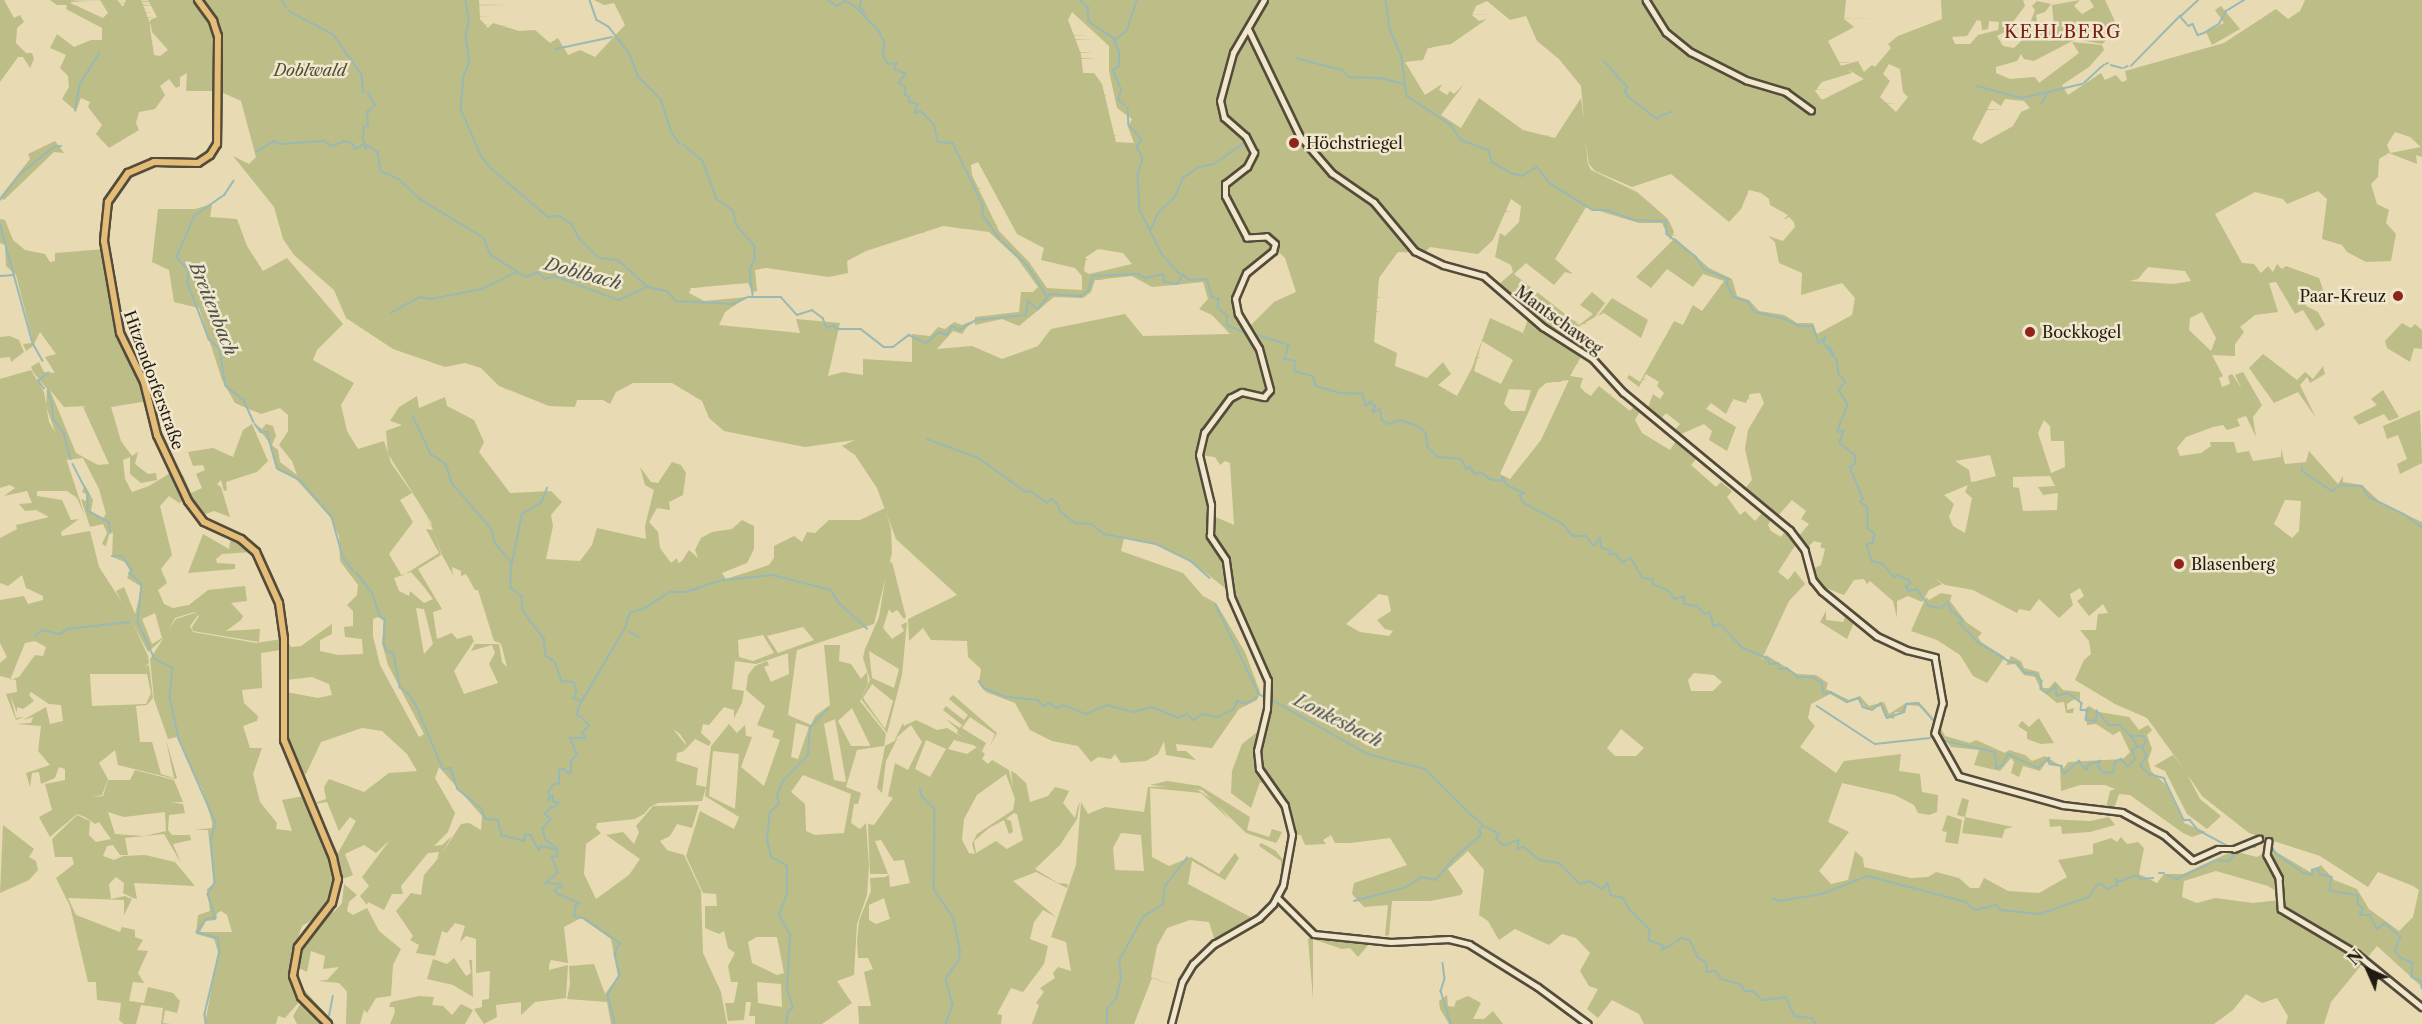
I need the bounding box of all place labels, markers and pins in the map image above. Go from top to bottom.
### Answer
place label: Höchstriegel [1306,133,1403,153]
marker: Höchstriegel [1287,136,1301,150]
place label: Paar-Kreuz [2299,286,2386,306]
marker: Paar-Kreuz [2391,289,2405,303]
place label: Bockkogel [2042,322,2121,342]
marker: Bockkogel [2023,325,2037,339]
place label: Blasenberg [2191,554,2275,574]
marker: Blasenberg [2172,557,2186,571]

